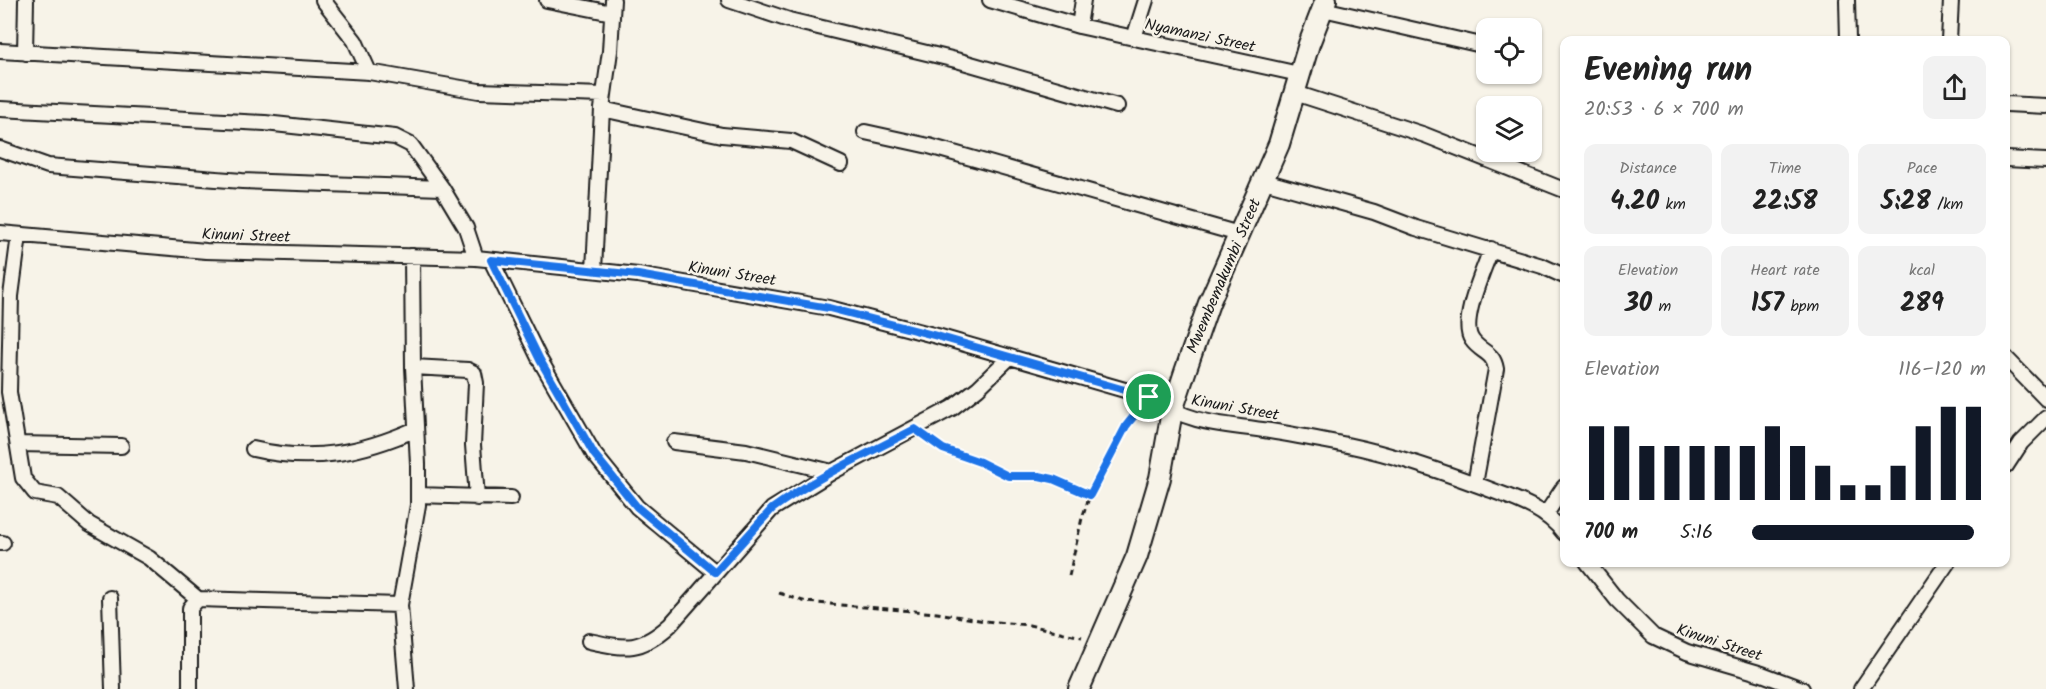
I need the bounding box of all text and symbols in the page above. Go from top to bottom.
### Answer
street label: Nyamanzi Street [1142,12,1258,60]
map controls [1476,18,1542,162]
button: locate [1476,18,1542,84]
text: Evening run [1584,45,1752,98]
button: share [1923,56,1986,119]
text: 20:53 · 6 × 700 m [1584,94,1744,126]
button: layers [1476,96,1542,162]
text: Distance [1619,156,1677,181]
text: Time [1769,156,1801,181]
text: Pace [1907,156,1937,181]
text: 4.20 [1610,181,1659,223]
text: 22:58 [1752,181,1818,223]
text: 5:28 [1881,181,1931,223]
text: km [1659,192,1686,217]
text: /km [1931,192,1963,217]
street label: Mwembemakumbi Street [1180,194,1268,357]
street label: Kinuni Street [201,222,292,250]
street label: Kinuni Street [686,255,779,293]
text: Elevation [1618,258,1678,283]
text: Heart rate [1750,258,1820,283]
text: kcal [1909,258,1935,283]
text: 30 [1625,283,1652,325]
text: 157 [1751,283,1784,325]
text: 289 [1900,283,1944,325]
text: m [1652,294,1671,319]
text: bpm [1784,294,1819,319]
text: Elevation [1584,354,1660,386]
text: 116–120 m [1898,354,1986,386]
pin [1123,371,1174,422]
icon: arrive [1132,380,1165,413]
street label: Kinuni Street [1189,388,1282,428]
text: 700 m [1584,517,1638,549]
text: 5:16 [1680,517,1713,549]
street label: Kinuni Street [1673,617,1766,669]

